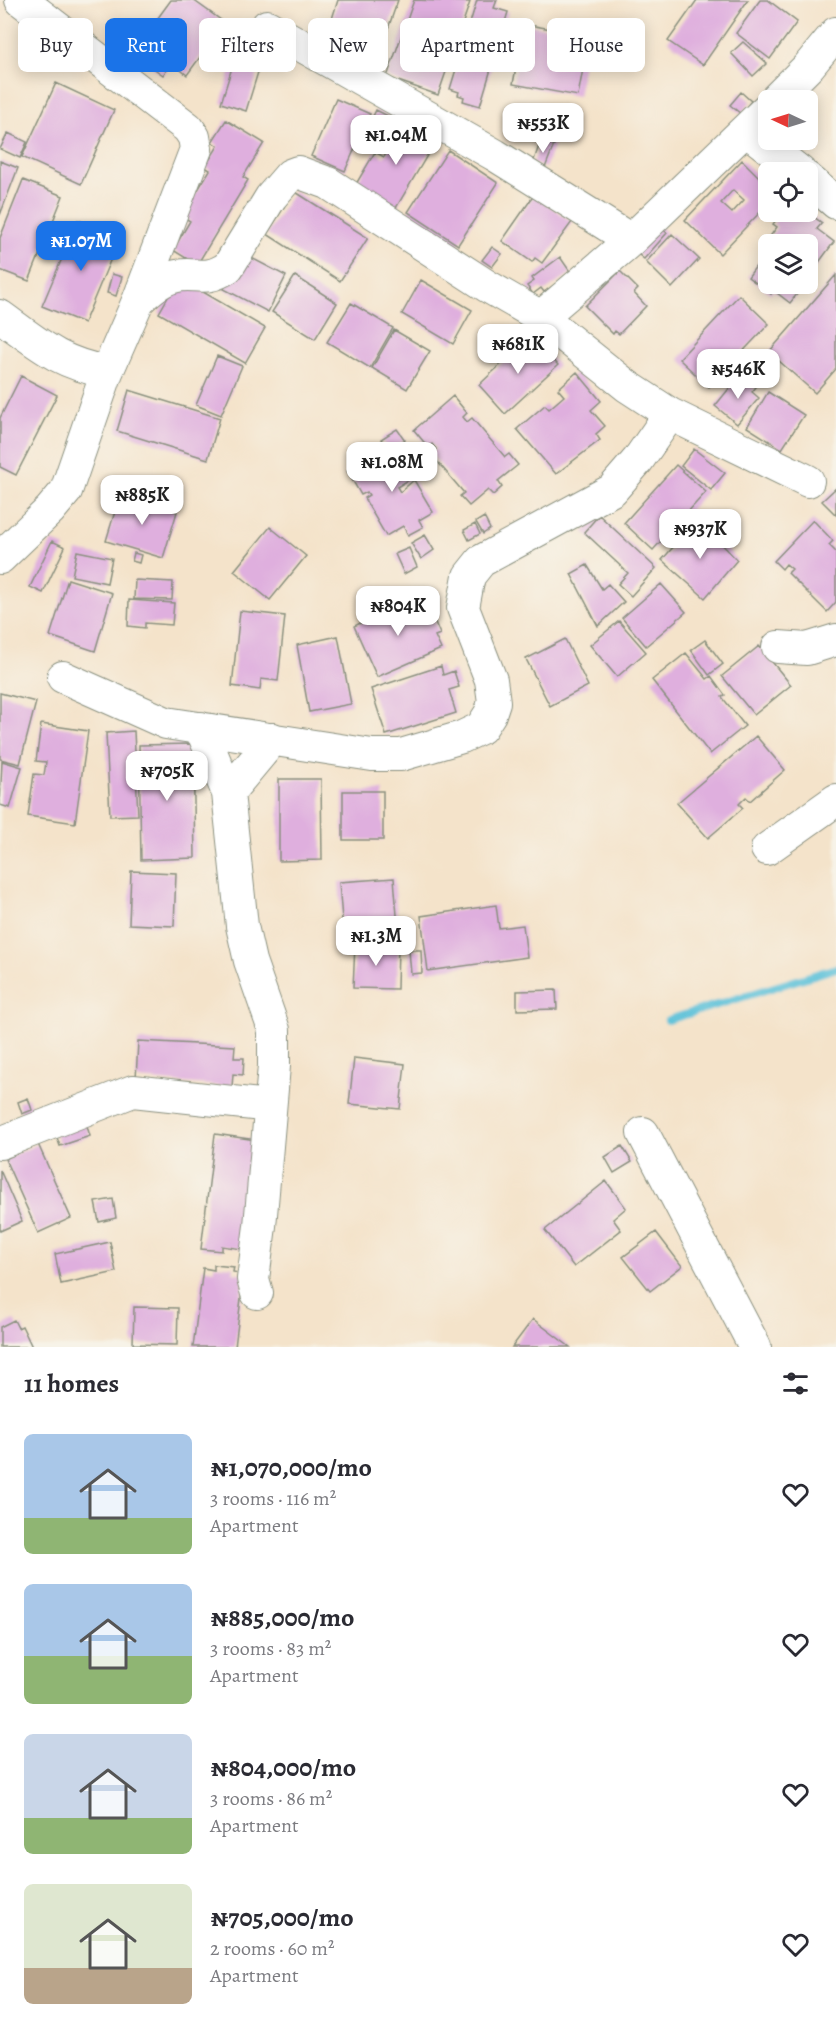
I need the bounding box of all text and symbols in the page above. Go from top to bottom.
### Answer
chip: Buy [18,18,93,72]
chip: Rent [105,18,187,72]
chip: Filters [199,18,296,72]
chip: New [308,18,388,72]
chip: Apartment [400,18,535,72]
chip: House [547,18,645,72]
north arrow [758,90,818,150]
map controls [758,90,818,294]
pin: ₦553K [501,103,585,154]
text: ₦553K [517,109,569,136]
pin: ₦1.04M [347,115,445,166]
text: ₦1.04M [364,121,428,148]
button: locate [758,162,818,222]
pin: ₦1.07M [32,221,130,272]
text: ₦1.07M [50,227,112,254]
button: layers [758,234,818,294]
pin: ₦681K [476,324,560,375]
text: ₦681K [491,330,545,357]
pin: ₦546K [696,349,780,400]
text: ₦546K [711,355,765,382]
pin: ₦1.08M [343,442,441,493]
text: ₦1.08M [360,448,424,475]
pin: ₦885K [100,475,184,526]
text: ₦885K [115,481,170,508]
pin: ₦937K [658,509,742,560]
text: ₦937K [673,515,727,542]
pin: ₦804K [356,586,440,637]
text: ₦804K [370,592,426,619]
pin: ₦705K [125,751,209,802]
text: ₦705K [140,757,194,784]
pin: ₦1.3M [334,916,418,967]
text: ₦1.3M [350,922,402,949]
text: 11 homes [24,1366,119,1401]
icon: filters [779,1367,812,1400]
text: ₦1,070,000/mo [210,1450,372,1485]
icon: home [72,1458,144,1530]
icon: heart [779,1478,812,1511]
text: 3 rooms · 116 m² [210,1485,336,1512]
text: Apartment [210,1512,299,1539]
text: ₦885,000/mo [210,1600,354,1635]
icon: home [72,1608,144,1680]
icon: heart [779,1628,812,1661]
text: 3 rooms · 83 m² [210,1635,331,1662]
text: Apartment [210,1662,299,1689]
text: ₦804,000/mo [210,1750,356,1785]
icon: home [72,1758,144,1830]
icon: heart [779,1778,812,1811]
text: 3 rooms · 86 m² [210,1785,332,1812]
text: Apartment [210,1812,299,1839]
text: ₦705,000/mo [210,1900,354,1935]
icon: home [72,1908,144,1980]
icon: heart [779,1928,812,1961]
text: 2 rooms · 60 m² [210,1935,334,1962]
text: Apartment [210,1962,299,1989]

